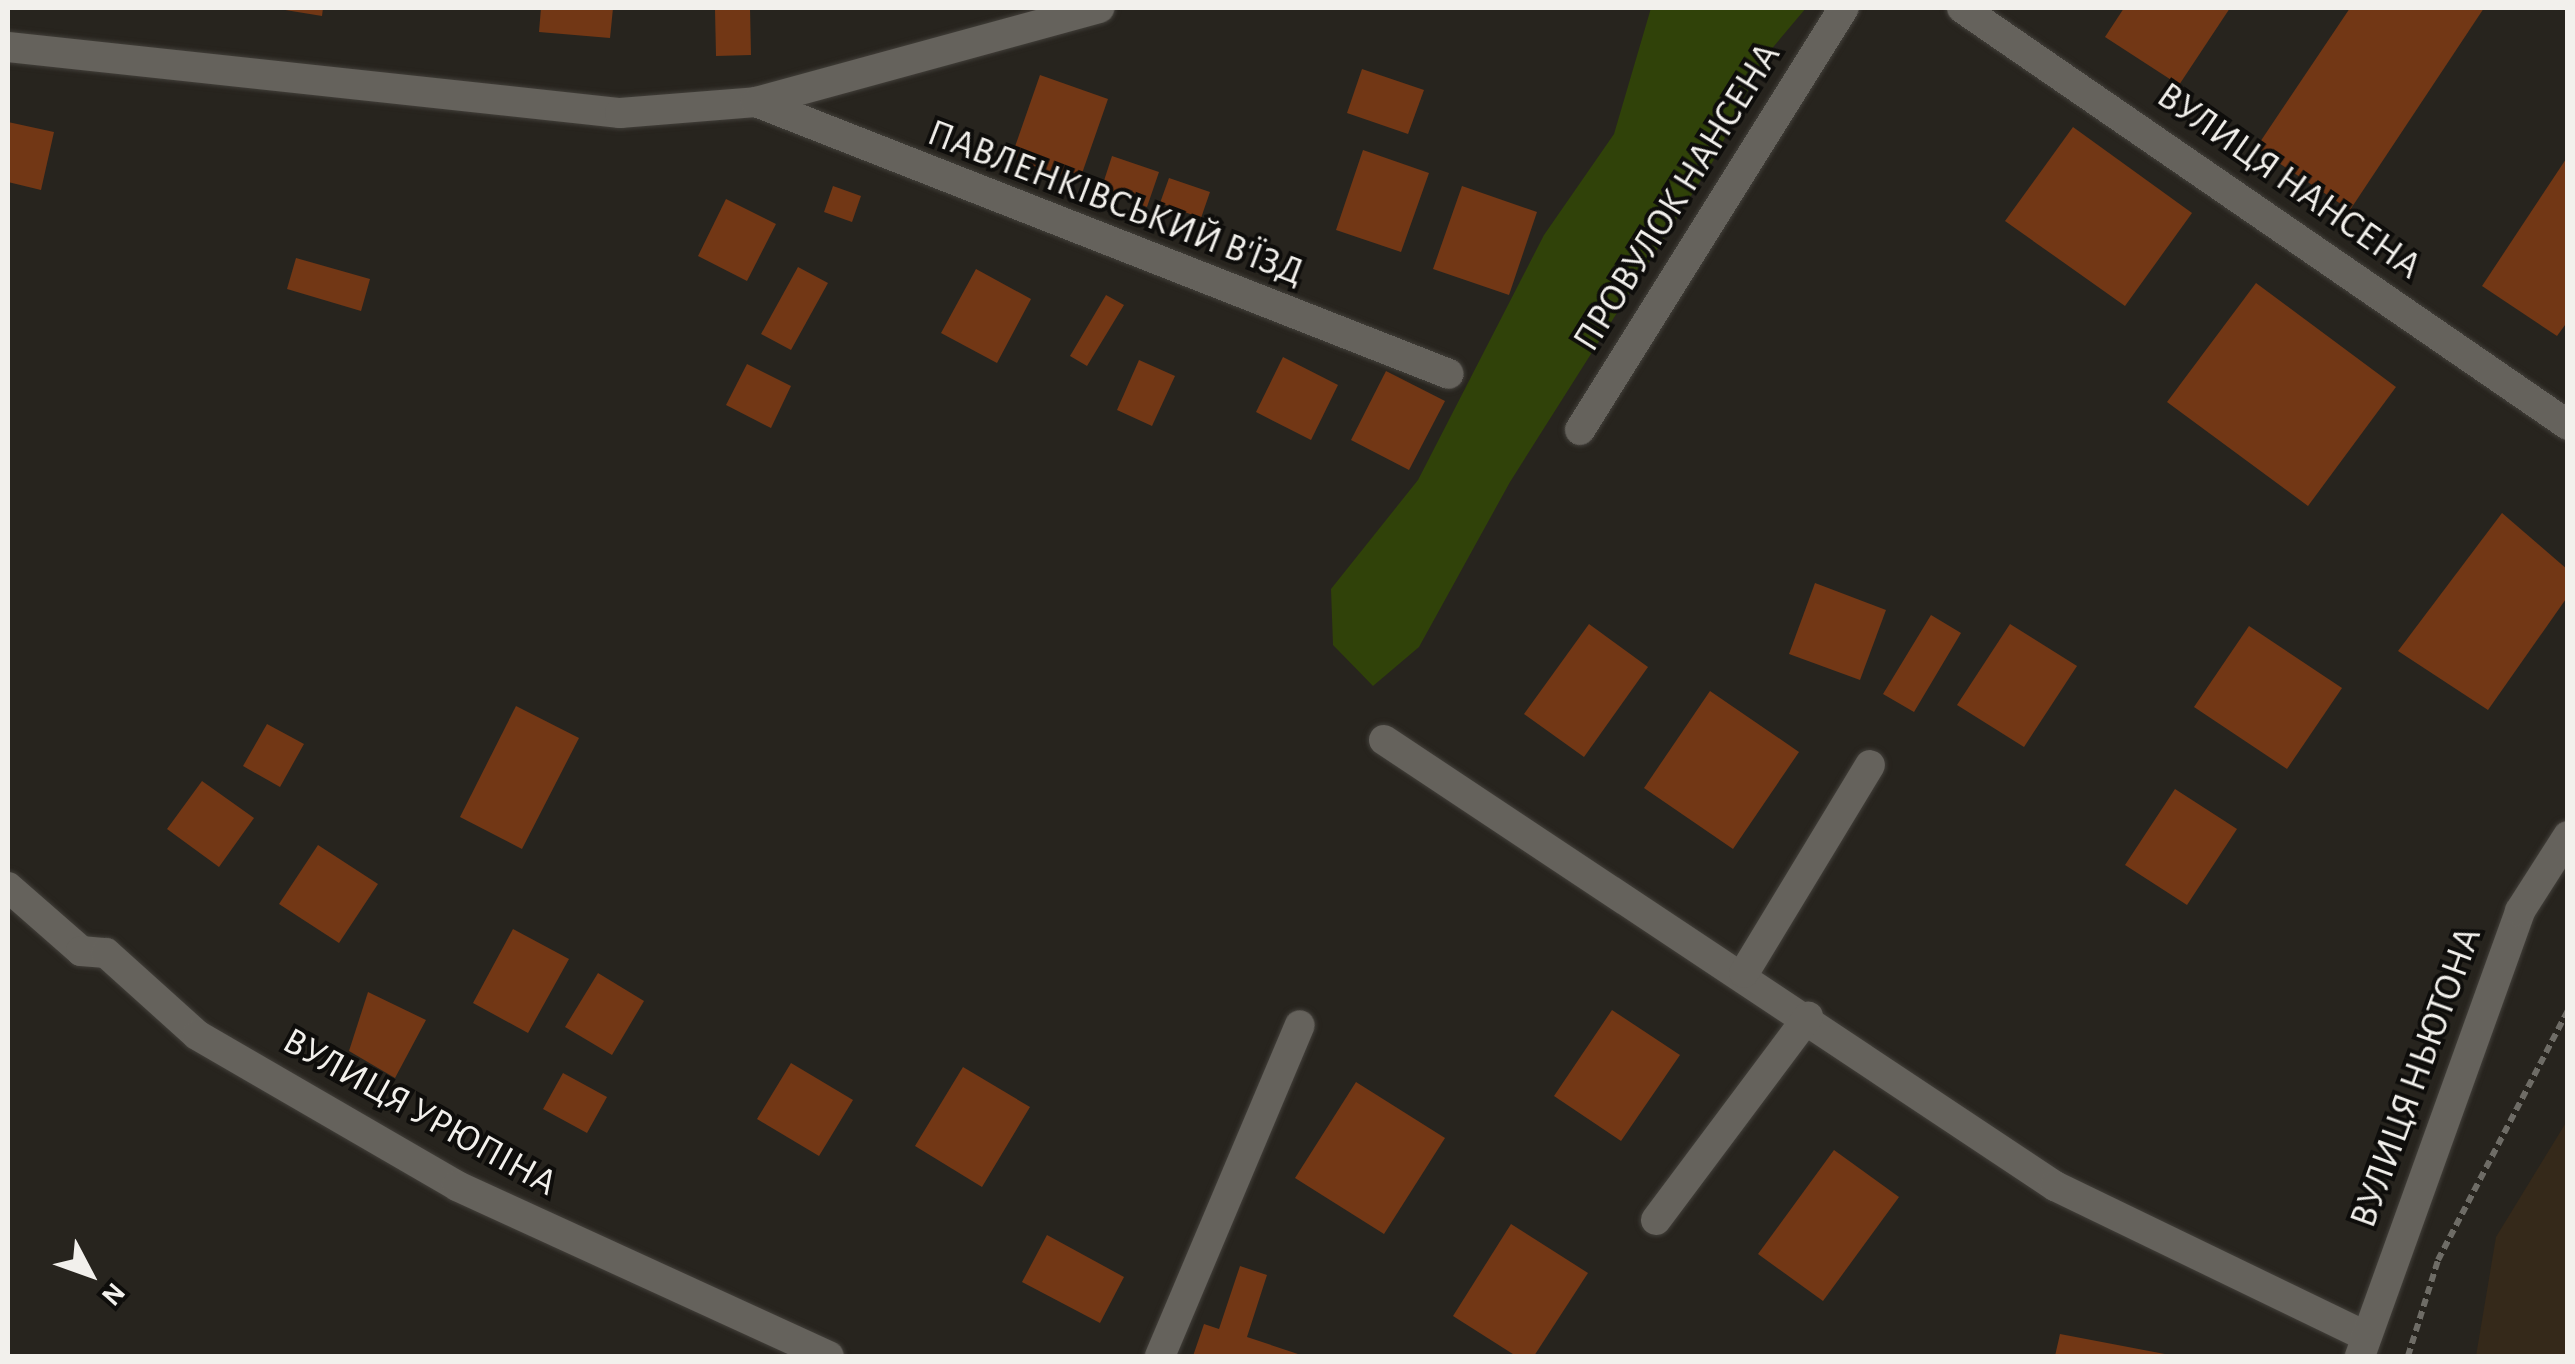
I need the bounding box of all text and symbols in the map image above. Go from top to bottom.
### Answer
street label: ПРОВУЛОК НАНСЕНА [1565,35,1791,361]
street label: ВУЛИЦЯ НАНСЕНА [2147,74,2429,290]
street label: ПАВЛЕНКІВСЬКИЙ В'ЇЗД [921,111,1309,297]
street label: ВУЛИЦЯ НЬЮТОНА [2341,922,2493,1234]
street label: ВУЛИЦЯ УРЮПІНА [274,1019,564,1207]
north arrow [40,1224,140,1324]
text: N [96,1277,130,1310]

